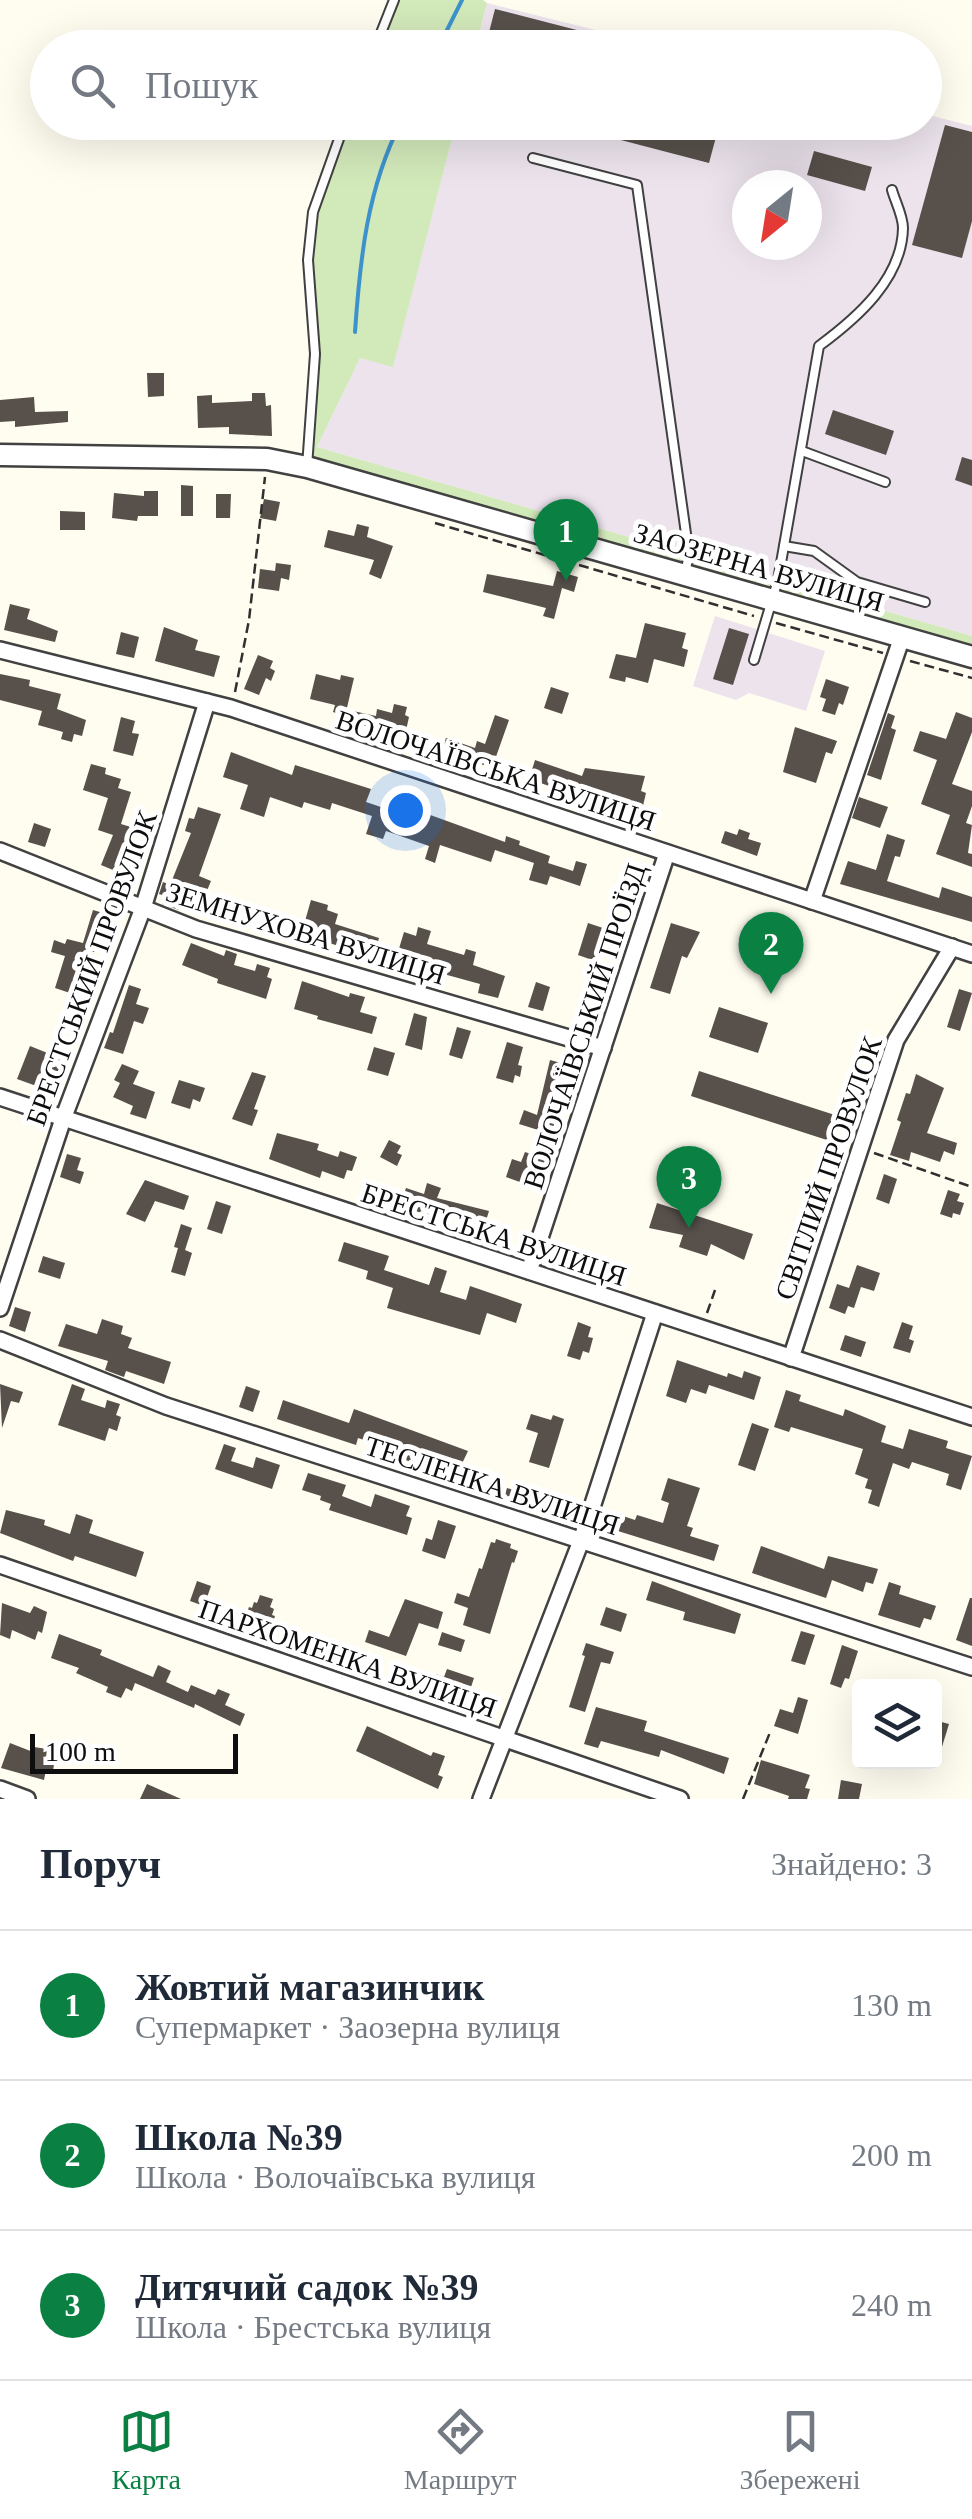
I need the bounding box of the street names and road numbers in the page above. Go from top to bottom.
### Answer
street label: ЗАОЗЕРНА ВУЛИЦЯ [630,517,887,618]
street label: ВОЛОЧАЇВСЬКА ВУЛИЦЯ [332,704,660,837]
street label: БРЕСТСЬКИЙ ПРОВУЛОК [20,806,163,1130]
street label: ВОЛОЧАЇВСЬКИЙ ПРОЇЗД [517,859,652,1193]
street label: ЗЕМНУХОВА ВУЛИЦЯ [162,876,449,991]
street label: СВІТЛИЙ ПРОВУЛОК [769,1032,888,1304]
street label: БРЕСТСЬКА ВУЛИЦЯ [358,1177,630,1292]
street label: ТЕСЛЕНКА ВУЛИЦЯ [361,1430,623,1541]
street label: ПАРХОМЕНКА ВУЛИЦЯ [195,1593,501,1724]

